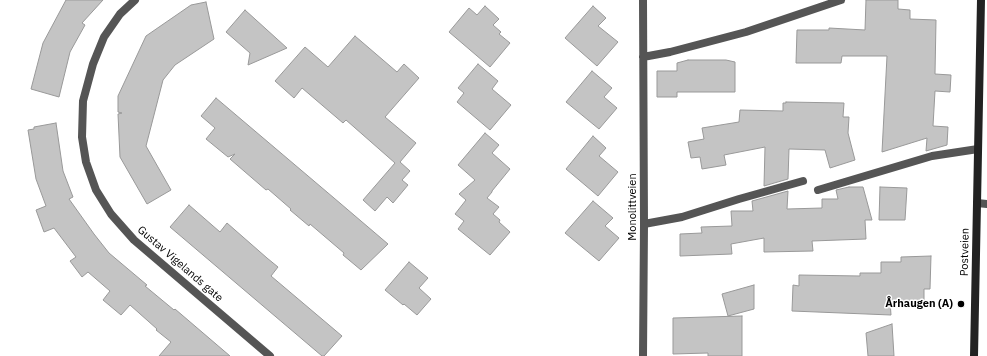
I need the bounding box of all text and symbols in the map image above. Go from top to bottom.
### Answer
street label: Monolittveien [626,173,640,241]
street label: Gustav Vigelands gate [135,223,225,305]
street label: Postveien [958,228,972,276]
place label: Århaugen (A) [885,297,953,311]
marker: Århaugen (A) [956,299,966,309]

